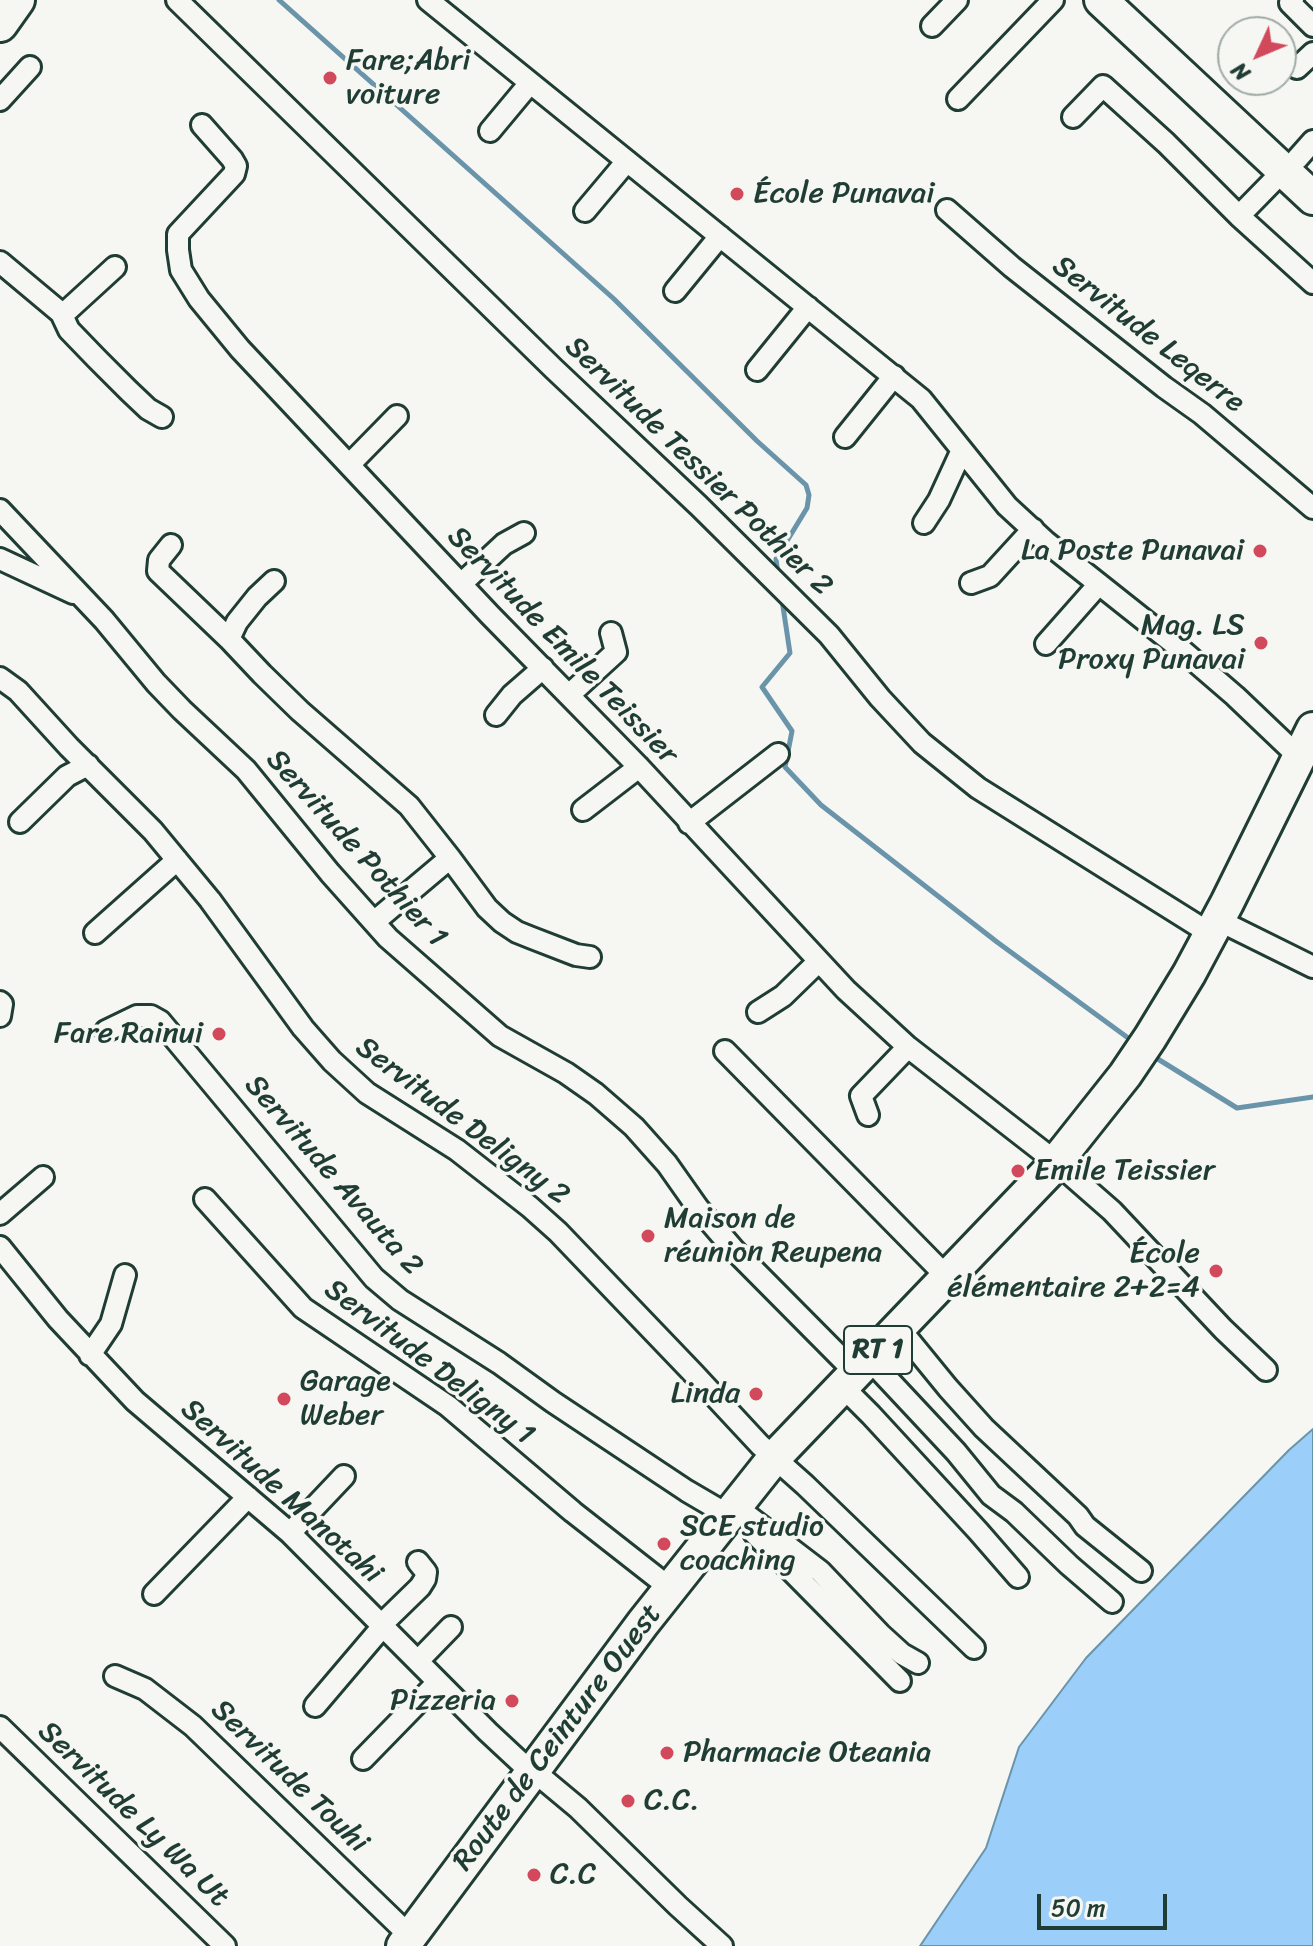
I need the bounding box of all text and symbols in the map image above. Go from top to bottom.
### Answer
north arrow [1217,16,1297,96]
place label: Fare;Abri voiture [346,43,470,114]
text: N [1221,53,1260,91]
marker: Fare;Abri voiture [321,69,339,87]
place label: École Punavai [753,176,934,212]
marker: École Punavai [728,185,746,203]
street label: Servitude Leqerre [1045,249,1251,421]
street label: Servitude Tessier Pothier 2 [557,330,839,604]
street label: Servitude Emile Teissier [439,519,685,773]
place label: La Poste Punavai [1021,533,1244,569]
marker: La Poste Punavai [1251,542,1269,560]
place label: Mag. LS Proxy Punavai [1058,608,1245,678]
marker: Mag. LS Proxy Punavai [1252,634,1270,652]
street label: Servitude Pothier 1 [258,743,454,955]
place label: Fare Rainui [54,1016,203,1052]
marker: Fare Rainui [210,1025,228,1043]
street label: Servitude Deligny 2 [348,1030,576,1214]
street label: Servitude Avauta 2 [236,1068,430,1284]
place label: Emile Teissier [1034,1153,1215,1189]
marker: Emile Teissier [1009,1162,1027,1180]
place label: Maison de réunion Reupena [664,1201,882,1272]
marker: Maison de réunion Reupena [639,1227,657,1245]
place label: École élémentaire 2+2=4 [947,1236,1200,1306]
marker: École élémentaire 2+2=4 [1207,1262,1225,1280]
street label: Servitude Deligny 1 [317,1272,541,1454]
road number: RT 1 [844,1326,912,1374]
place label: Garage Weber [300,1364,391,1434]
place label: Linda [671,1376,740,1412]
marker: Linda [747,1385,765,1403]
marker: Garage Weber [275,1390,293,1408]
street label: Servitude Manotahi [173,1392,389,1592]
place label: SCE studio coaching [680,1509,824,1580]
marker: SCE studio coaching [655,1535,673,1553]
street label: Route de Ceinture Ouest [446,1597,670,1879]
place label: Pizzeria [390,1683,496,1719]
marker: Pizzeria [503,1692,521,1710]
street label: Servitude Touhi [203,1693,375,1861]
street label: Servitude Ly Wa Ut [30,1714,236,1916]
place label: Pharmacie Oteania [683,1735,931,1771]
marker: Pharmacie Oteania [658,1744,676,1762]
place label: C.C. [644,1783,700,1819]
marker: C.C. [619,1792,637,1810]
place label: C.C [550,1857,596,1893]
marker: C.C [525,1866,543,1884]
scale bar [1041,1878,1171,1928]
text: 50 m [1051,1887,1106,1929]

